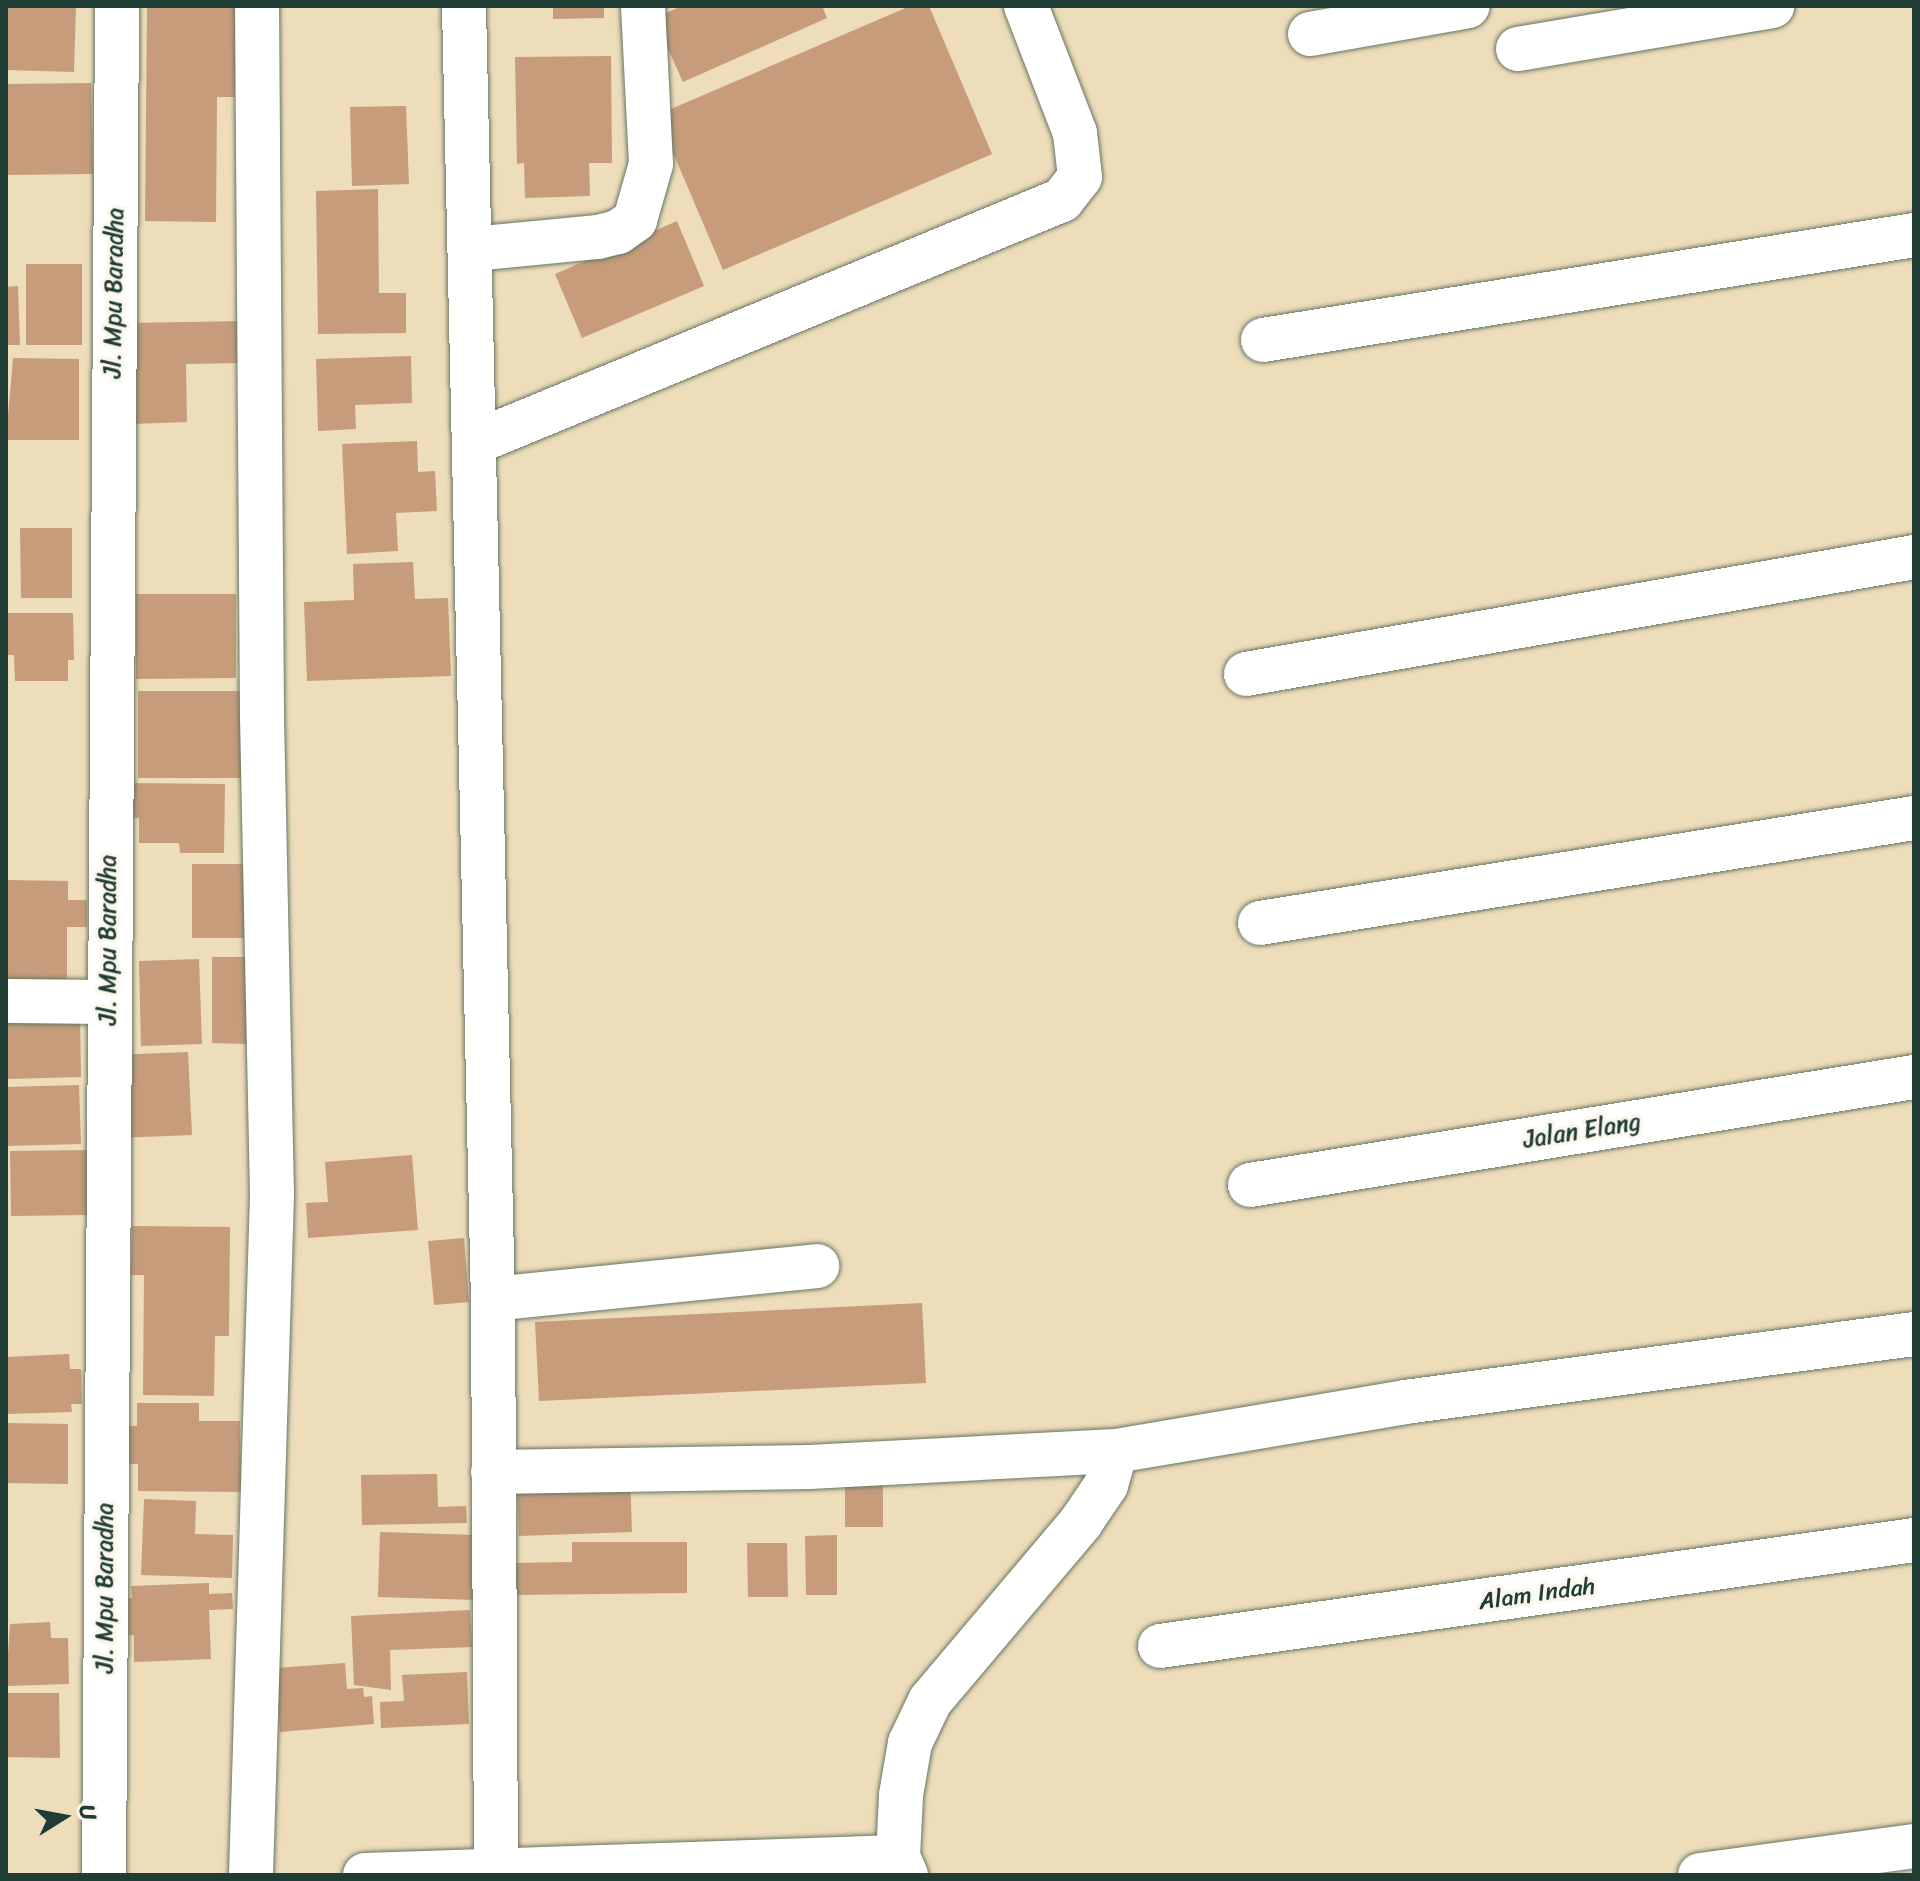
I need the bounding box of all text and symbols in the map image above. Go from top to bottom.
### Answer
street label: Jl. Mpu Baradha [98,208,130,378]
street label: Jl. Mpu Baradha [94,855,122,1025]
street label: Jalan Elang [1521,1107,1643,1155]
street label: Jl. Mpu Baradha [91,1503,119,1673]
street label: Alam Indah [1476,1571,1598,1617]
north arrow [24,1777,104,1857]
text: U [68,1801,109,1823]

